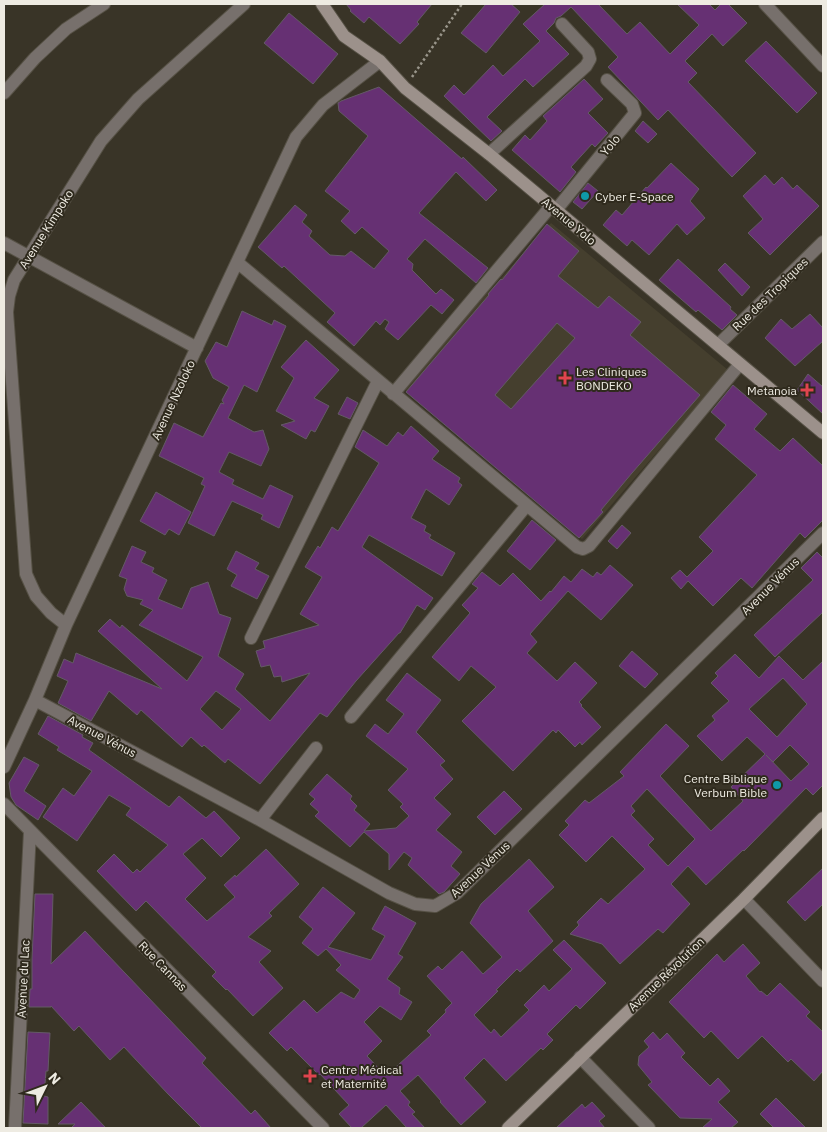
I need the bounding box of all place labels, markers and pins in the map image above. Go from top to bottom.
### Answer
place label: Cyber E-Space [595,189,674,204]
marker: Cyber E-Space [579,190,591,202]
place label: Les Cliniques BONDEKO [576,364,647,393]
marker: Les Cliniques BONDEKO [558,371,572,385]
place label: Metanoia [747,383,798,398]
marker: Metanoia [801,384,813,396]
place label: Centre Biblique Verbum Bible [684,771,767,800]
marker: Centre Biblique Verbum Bible [771,779,783,791]
place label: Centre Médical et Maternité [321,1062,402,1091]
marker: Centre Médical et Maternité [303,1069,317,1083]

